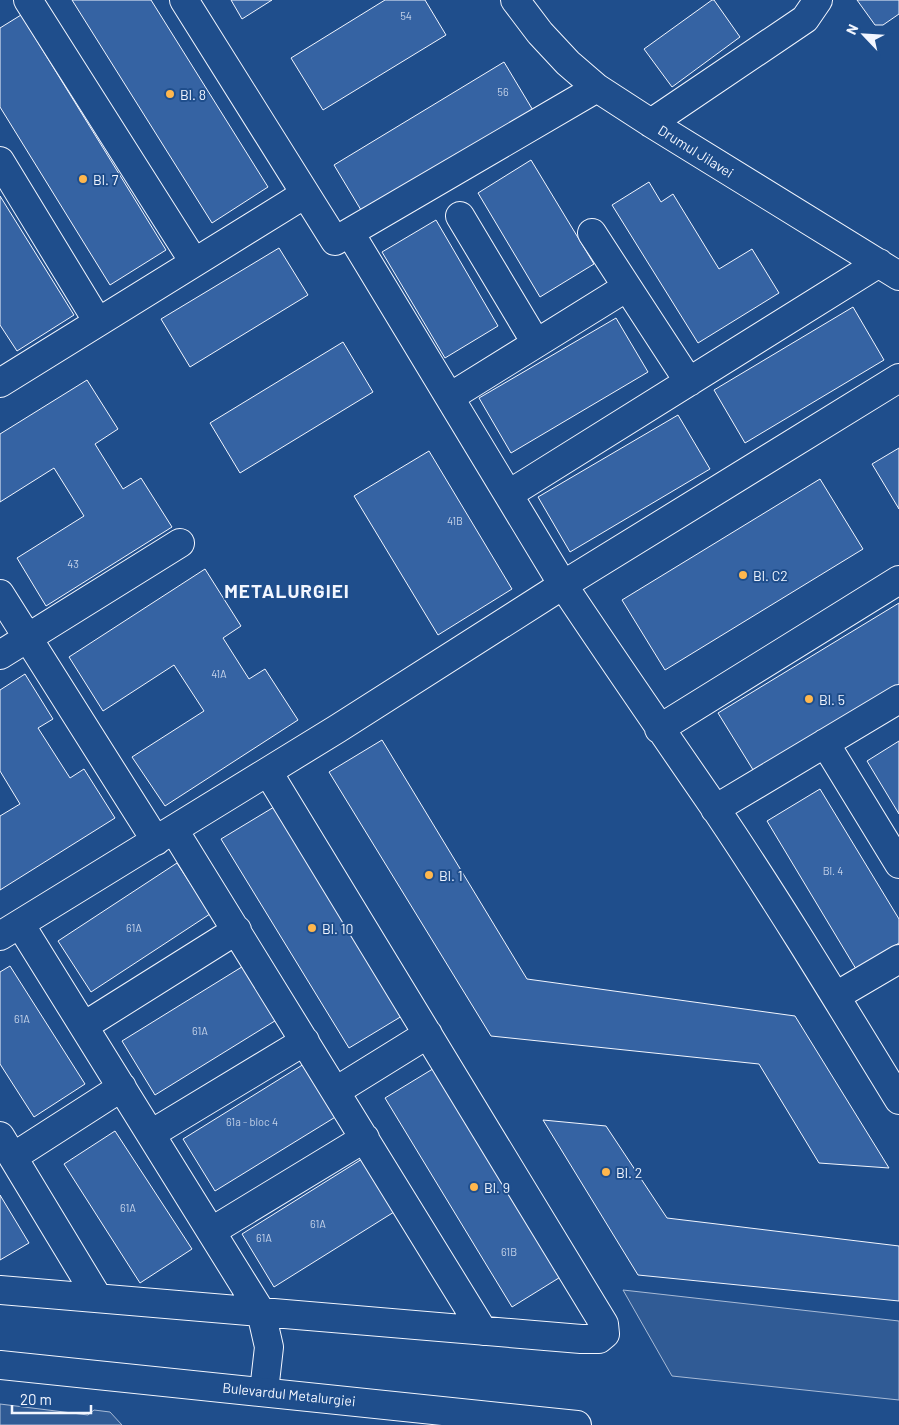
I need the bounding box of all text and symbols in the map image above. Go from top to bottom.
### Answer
house number: 54 [400,9,412,22]
north arrow [839,10,889,60]
text: N [842,21,861,37]
house number: 56 [497,85,509,98]
place label: Bl. 8 [180,86,206,103]
marker: Bl. 8 [164,88,176,100]
street label: Drumul Jilavei [655,121,737,181]
place label: Bl. 7 [93,171,119,188]
marker: Bl. 7 [77,173,89,185]
house number: 41B [447,514,463,527]
house number: 43 [67,557,79,570]
place label: Bl. C2 [753,567,788,584]
marker: Bl. C2 [737,569,749,581]
district label: METALURGIEI [224,579,350,602]
house number: 41A [211,667,227,680]
place label: Bl. 5 [819,691,845,708]
marker: Bl. 5 [803,693,815,705]
house number: Bl. 4 [823,864,843,877]
place label: Bl. 1 [439,867,463,884]
marker: Bl. 1 [423,869,435,881]
place label: Bl. 10 [322,920,354,937]
house number: 61A [126,921,142,934]
marker: Bl. 10 [306,922,318,934]
house number: 61A [14,1012,30,1025]
house number: 61A [192,1024,208,1037]
house number: 61a - bloc 4 [226,1115,278,1128]
place label: Bl. 2 [616,1164,642,1181]
marker: Bl. 2 [600,1166,612,1178]
place label: Bl. 9 [484,1179,510,1196]
marker: Bl. 9 [468,1181,480,1193]
house number: 61A [120,1201,136,1214]
house number: 61A [310,1217,326,1230]
house number: 61A [256,1231,272,1244]
house number: 61B [501,1245,517,1258]
street label: Bulevardul Metalurgiei [222,1379,356,1409]
scale bar [12,1382,91,1414]
text: 20 m [20,1390,52,1408]

